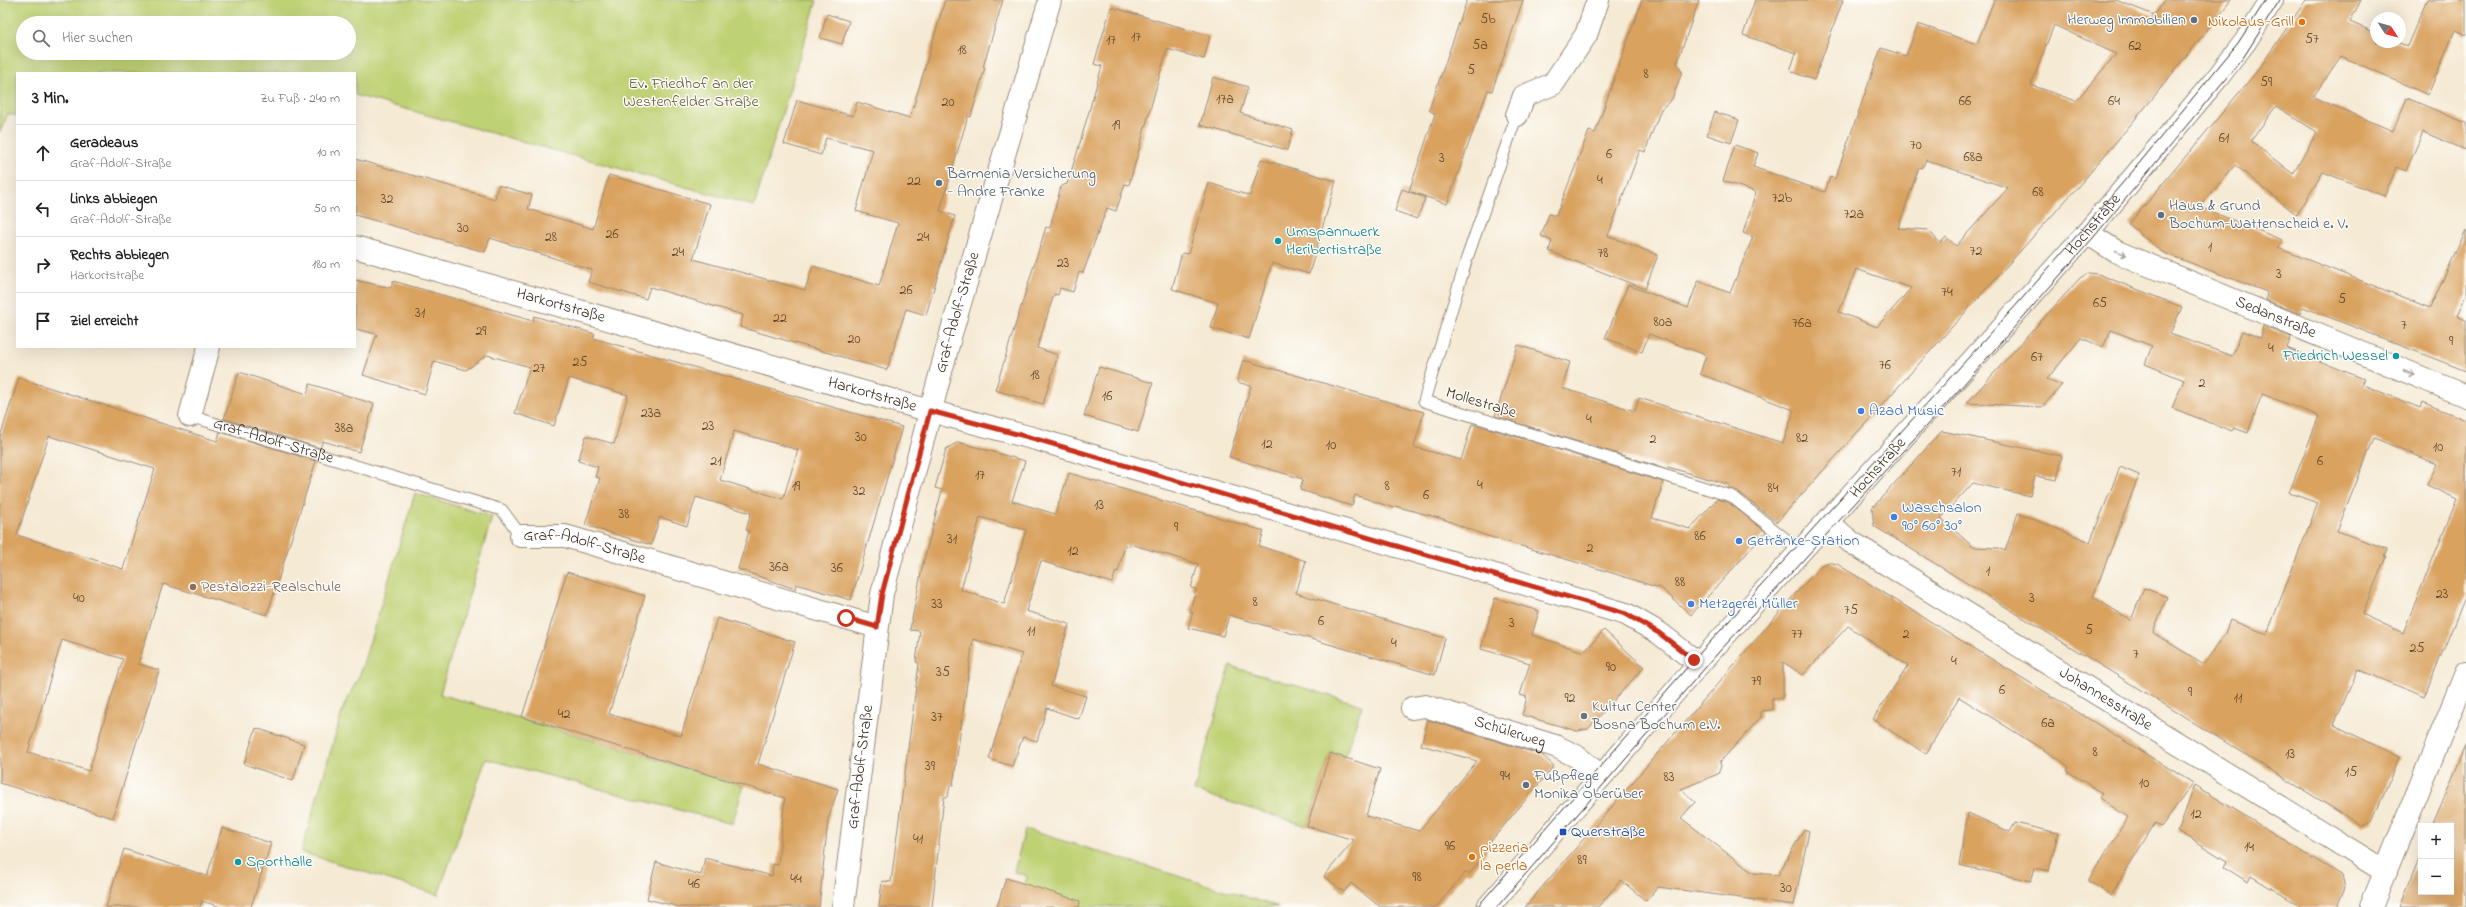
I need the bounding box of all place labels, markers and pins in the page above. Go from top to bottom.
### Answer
place label: Herweg Immobilien [2067,8,2186,32]
place label: Nikolaus-Grill [2208,10,2294,34]
marker: Herweg Immobilien [2189,15,2199,25]
marker: Nikolaus-Grill [2297,17,2307,27]
place label: Barmenia Versicherung - Andre Franke [946,162,1096,204]
marker: Barmenia Versicherung - Andre Franke [934,178,944,188]
place label: Haus & Grund Bochum-Wattenscheid e. V. [2168,194,2348,236]
marker: Haus & Grund Bochum-Wattenscheid e. V. [2156,210,2166,220]
place label: Umspannwerk Heribertistraße [1286,220,1383,262]
marker: Umspannwerk Heribertistraße [1273,236,1283,246]
place label: Friedrich Wessel [2282,344,2388,368]
marker: Friedrich Wessel [2391,351,2401,361]
place label: Azad Music [1869,399,1945,423]
marker: Azad Music [1856,406,1866,416]
place label: Waschsalon 90° 60° 30° [1902,496,1982,538]
marker: Waschsalon 90° 60° 30° [1889,512,1899,522]
place label: Getränke-Station [1747,529,1860,553]
marker: Getränke-Station [1734,536,1744,546]
place label: Pestalozzi-Realschule [201,575,342,599]
marker: Pestalozzi-Realschule [188,582,198,592]
place label: Metzgerei Müller [1699,592,1798,616]
marker: Metzgerei Müller [1686,599,1696,609]
place label: Kultur Center Bosna Bochum e.V. [1591,695,1720,737]
marker: Kultur Center Bosna Bochum e.V. [1579,711,1589,721]
place label: Fußpflege Monika Oberüber [1533,764,1643,806]
marker: Fußpflege Monika Oberüber [1521,780,1531,790]
place label: Querstraße [1571,820,1646,844]
marker: Querstraße [1558,827,1568,837]
place label: pizzeria la perla [1480,836,1529,878]
place label: Sporthalle [246,850,313,874]
marker: pizzeria la perla [1467,852,1477,862]
marker: Sporthalle [233,857,243,867]

